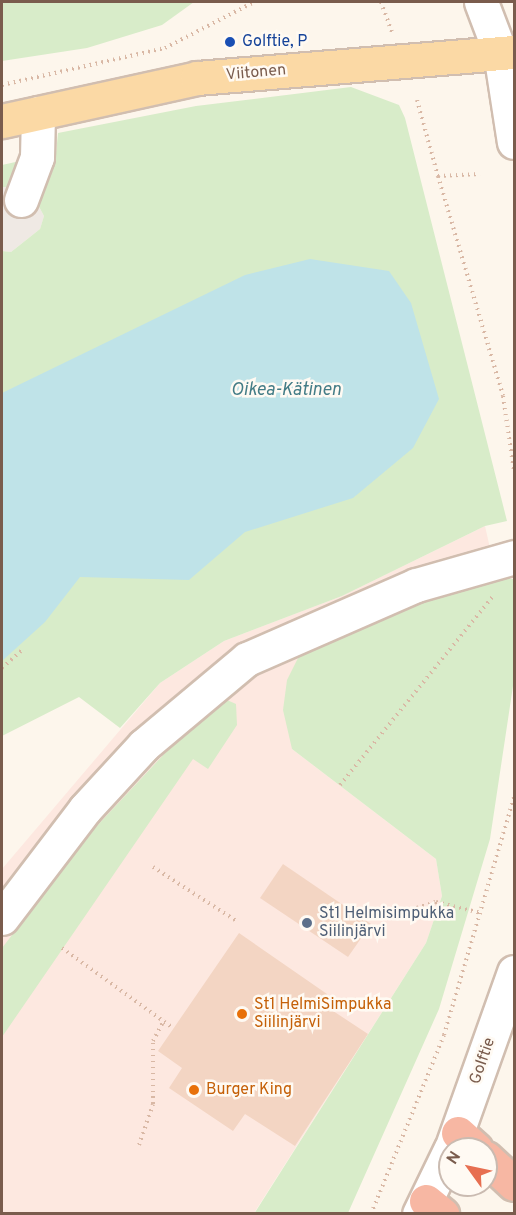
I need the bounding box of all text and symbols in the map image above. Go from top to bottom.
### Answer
place label: Golftie, P [242,32,307,52]
marker: Golftie, P [223,35,237,49]
street label: Viitonen [225,61,287,85]
water label: Oikea-Kätinen [231,380,341,402]
place label: St1 Helmisimpukka Siilinjärvi [319,904,454,942]
marker: St1 Helmisimpukka Siilinjärvi [300,916,314,930]
place label: St1 HelmiSimpukka Siilinjärvi [254,995,391,1033]
marker: St1 HelmiSimpukka Siilinjärvi [235,1007,249,1021]
street label: Golftie [466,1035,500,1087]
place label: Burger King [206,1080,292,1100]
marker: Burger King [187,1083,201,1097]
north arrow [438,1137,498,1197]
text: N [443,1148,466,1169]

